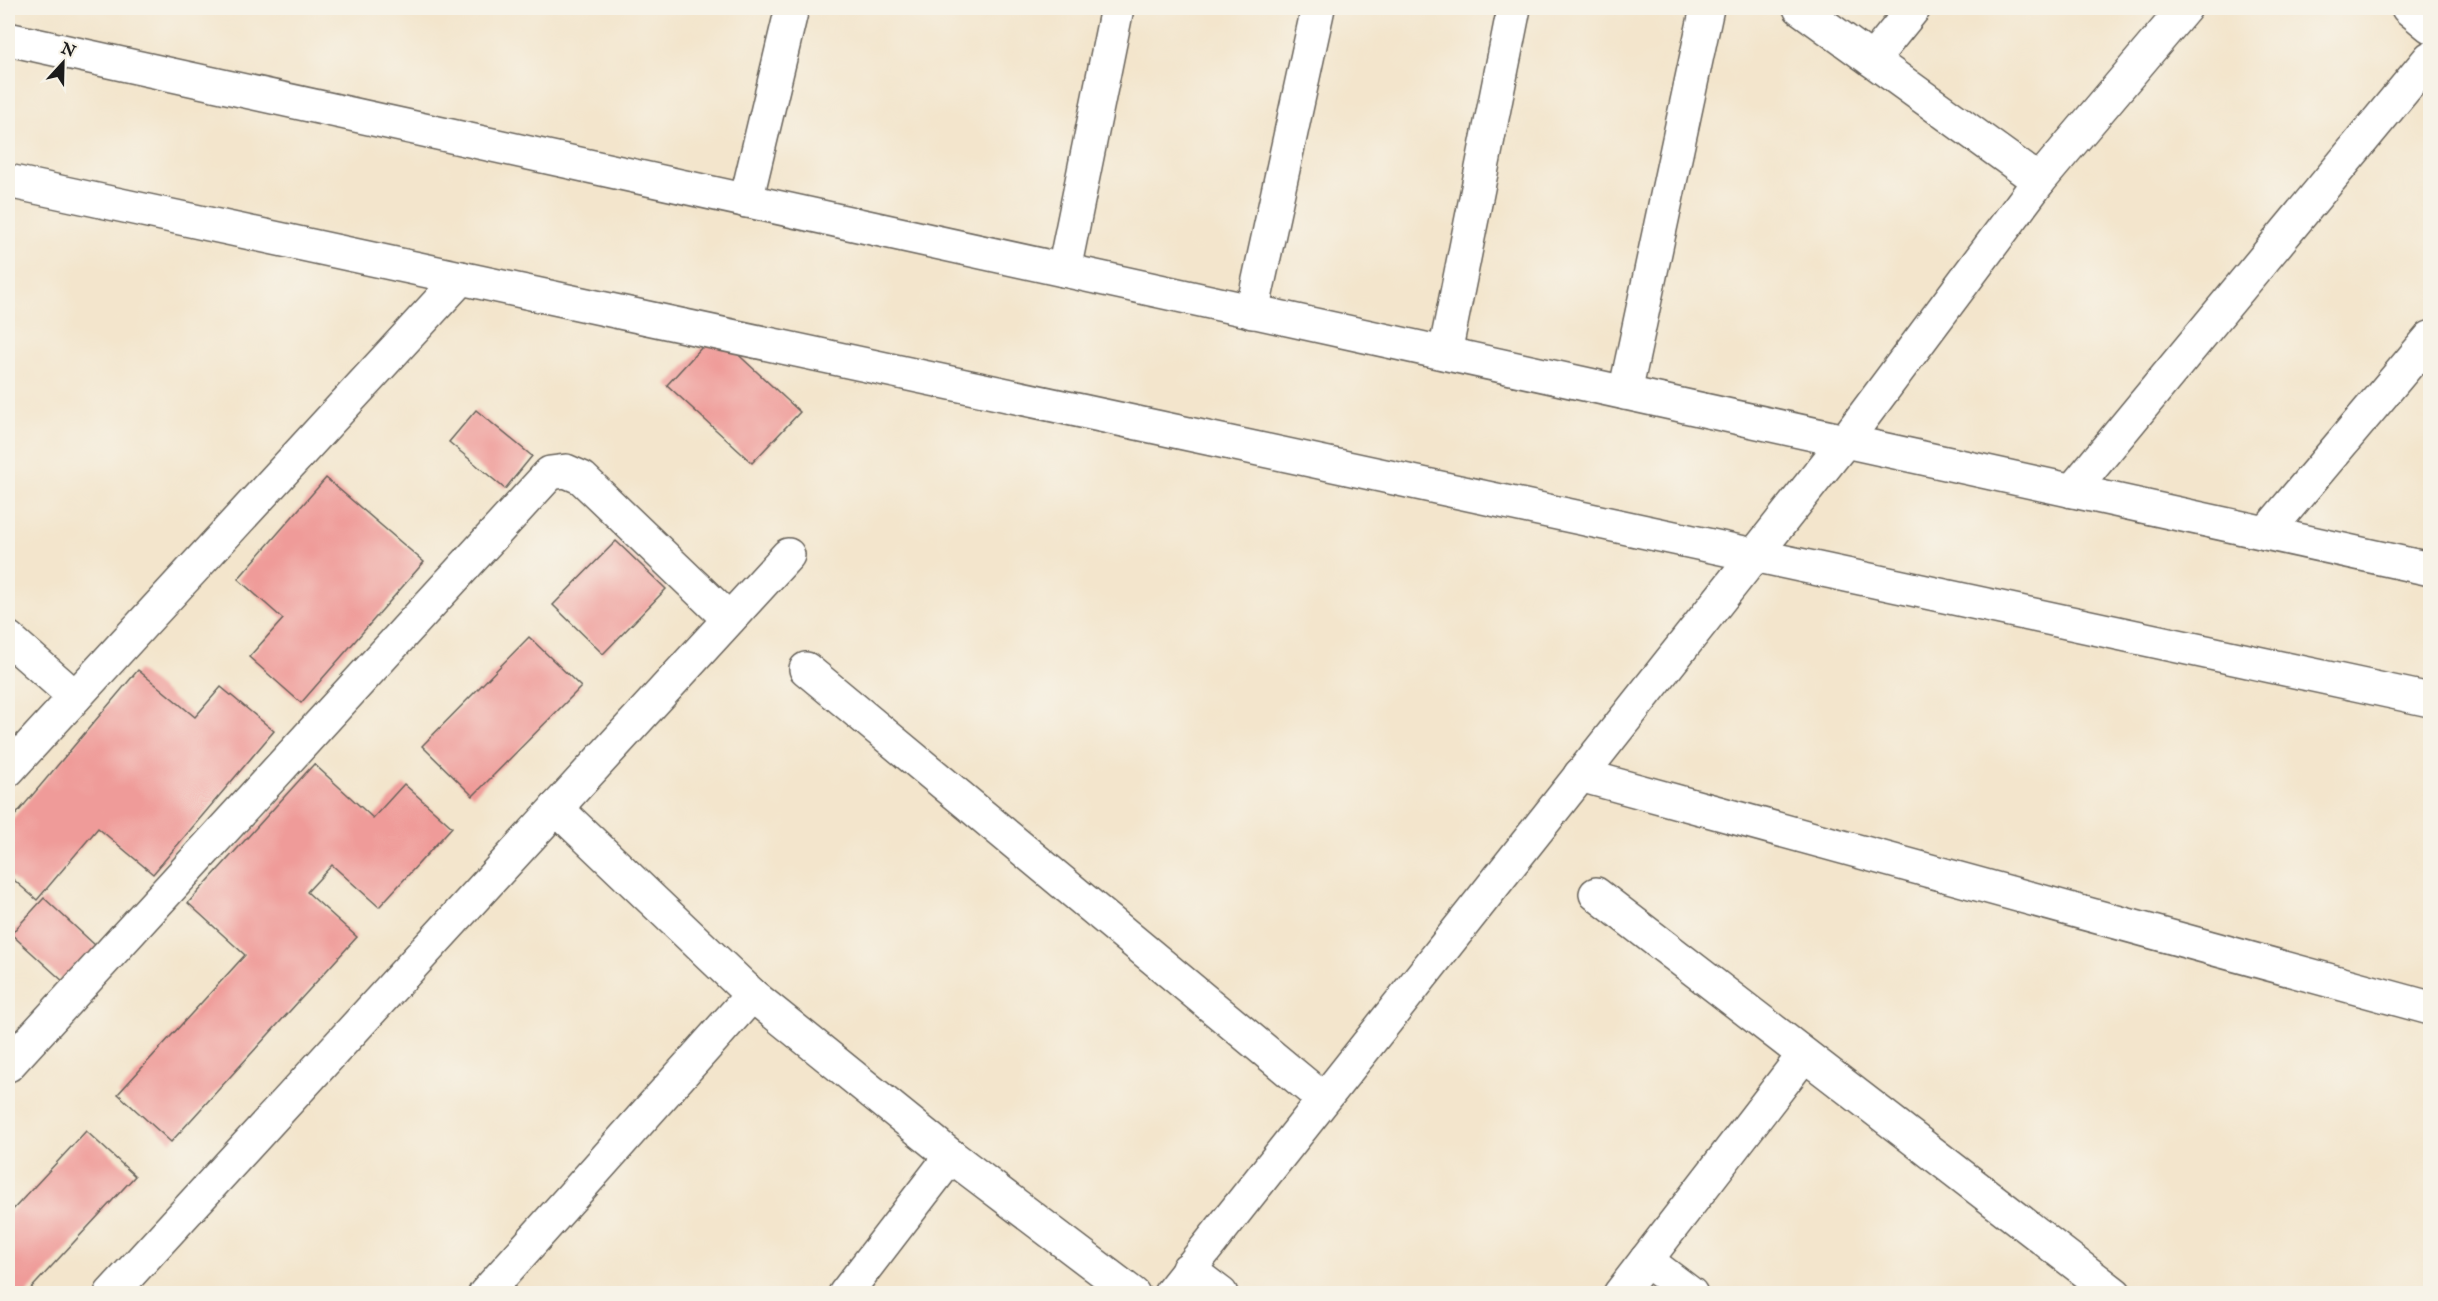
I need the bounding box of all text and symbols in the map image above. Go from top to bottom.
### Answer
north arrow [33,33,93,93]
text: N [57,39,78,63]

